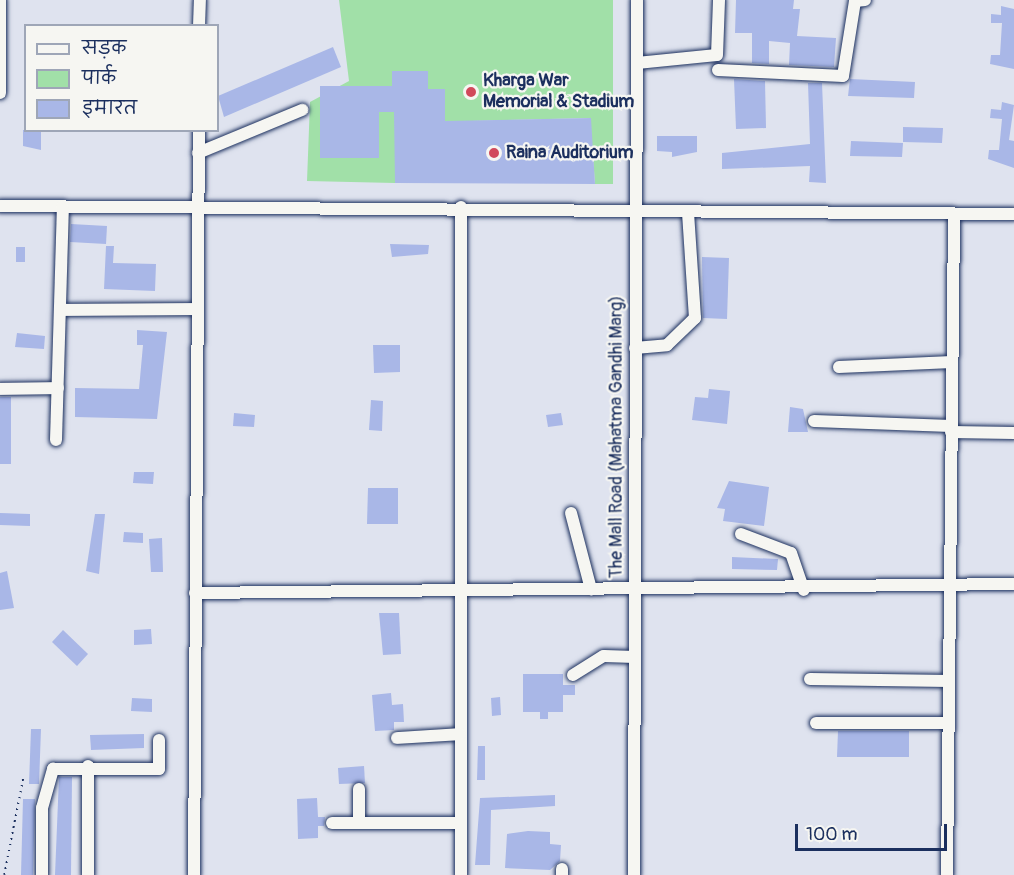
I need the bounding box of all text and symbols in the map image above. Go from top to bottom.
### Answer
legend [24,24,219,132]
text: सड़क [82,37,126,60]
text: पार्क [82,67,116,90]
place label: Kharga War Memorial & Stadium [483,71,634,113]
marker: Kharga War Memorial & Stadium [464,85,478,99]
text: इमारत [82,97,137,120]
place label: Raina Auditorium [506,142,633,164]
marker: Raina Auditorium [487,146,501,160]
street label: The Mall Road (Mahatma Gandhi Marg) [606,296,628,578]
scale bar [798,812,950,850]
text: 100 m [806,823,858,846]

